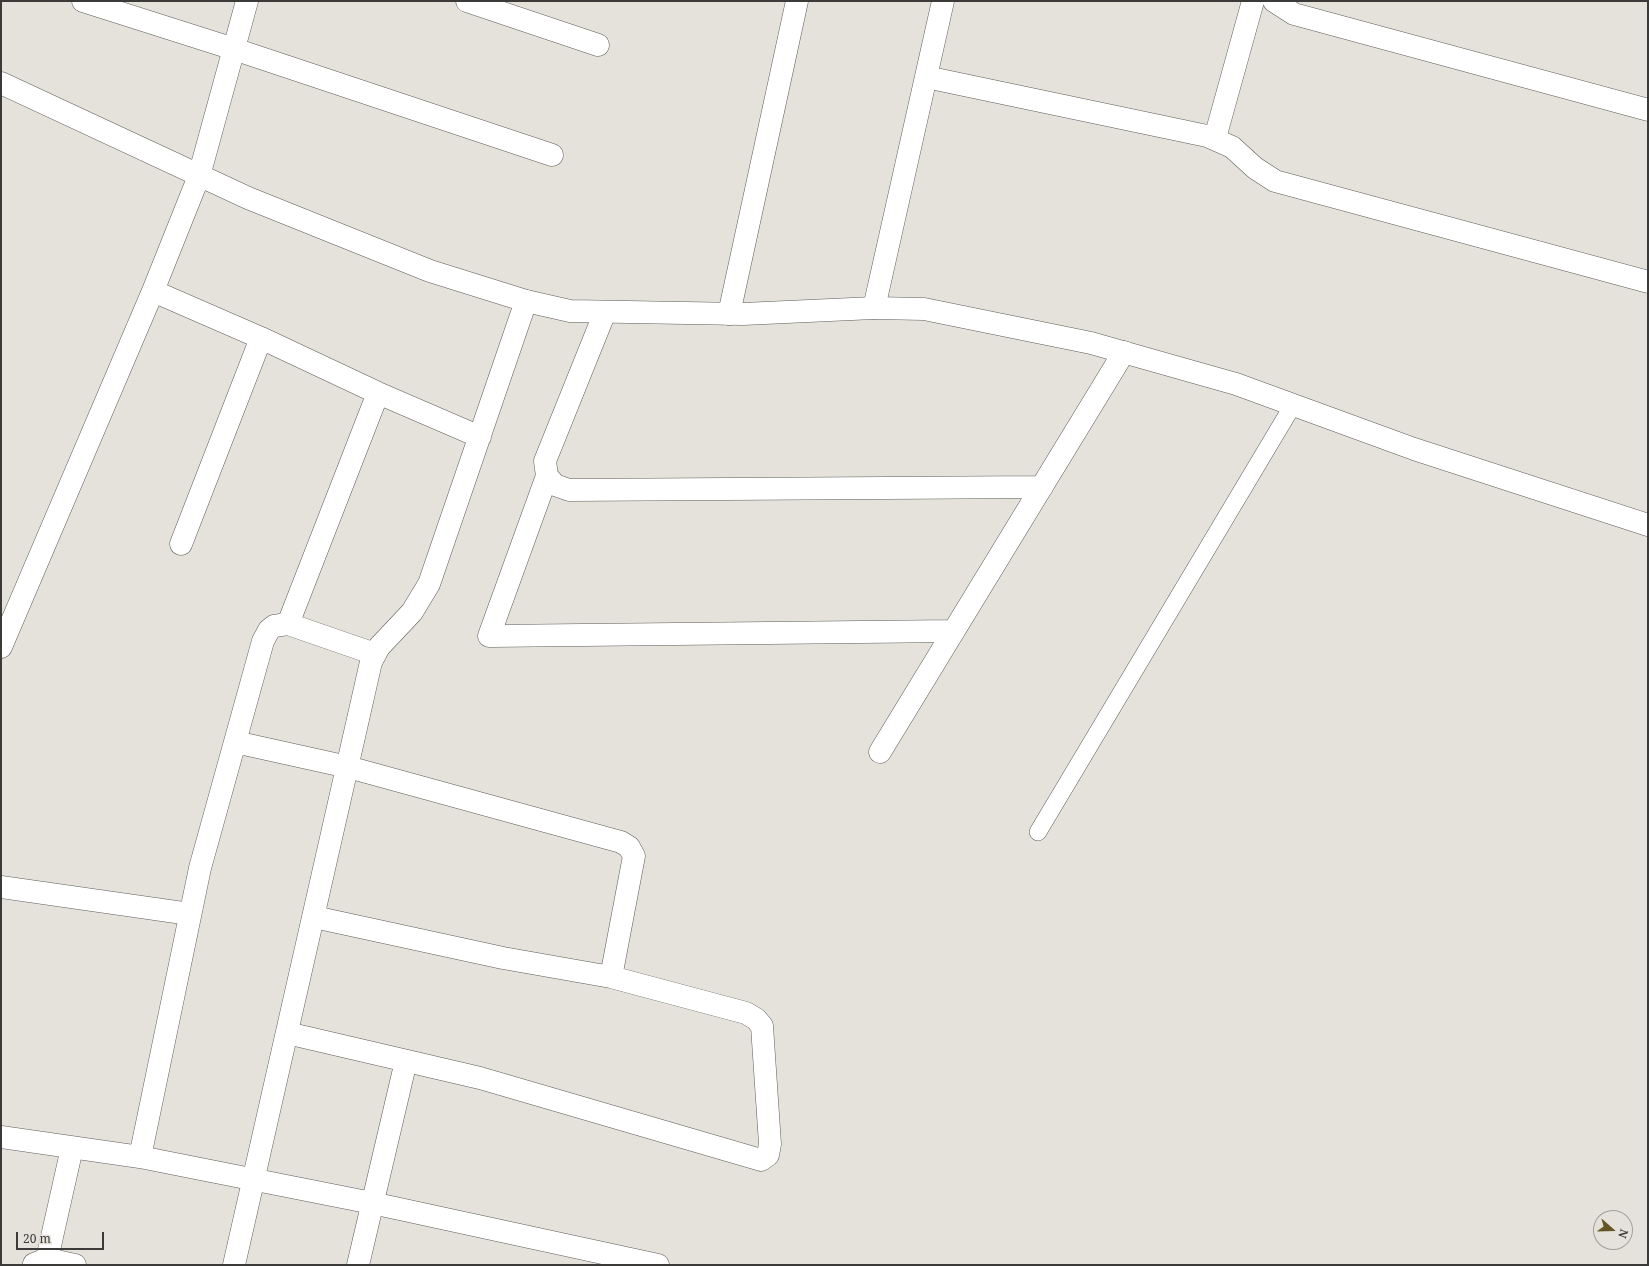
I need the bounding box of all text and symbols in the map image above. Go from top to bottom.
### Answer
north arrow [1593,1210,1633,1250]
scale bar [18,1224,106,1250]
text: N [1615,1227,1632,1241]
text: 20 m [23,1230,51,1247]

